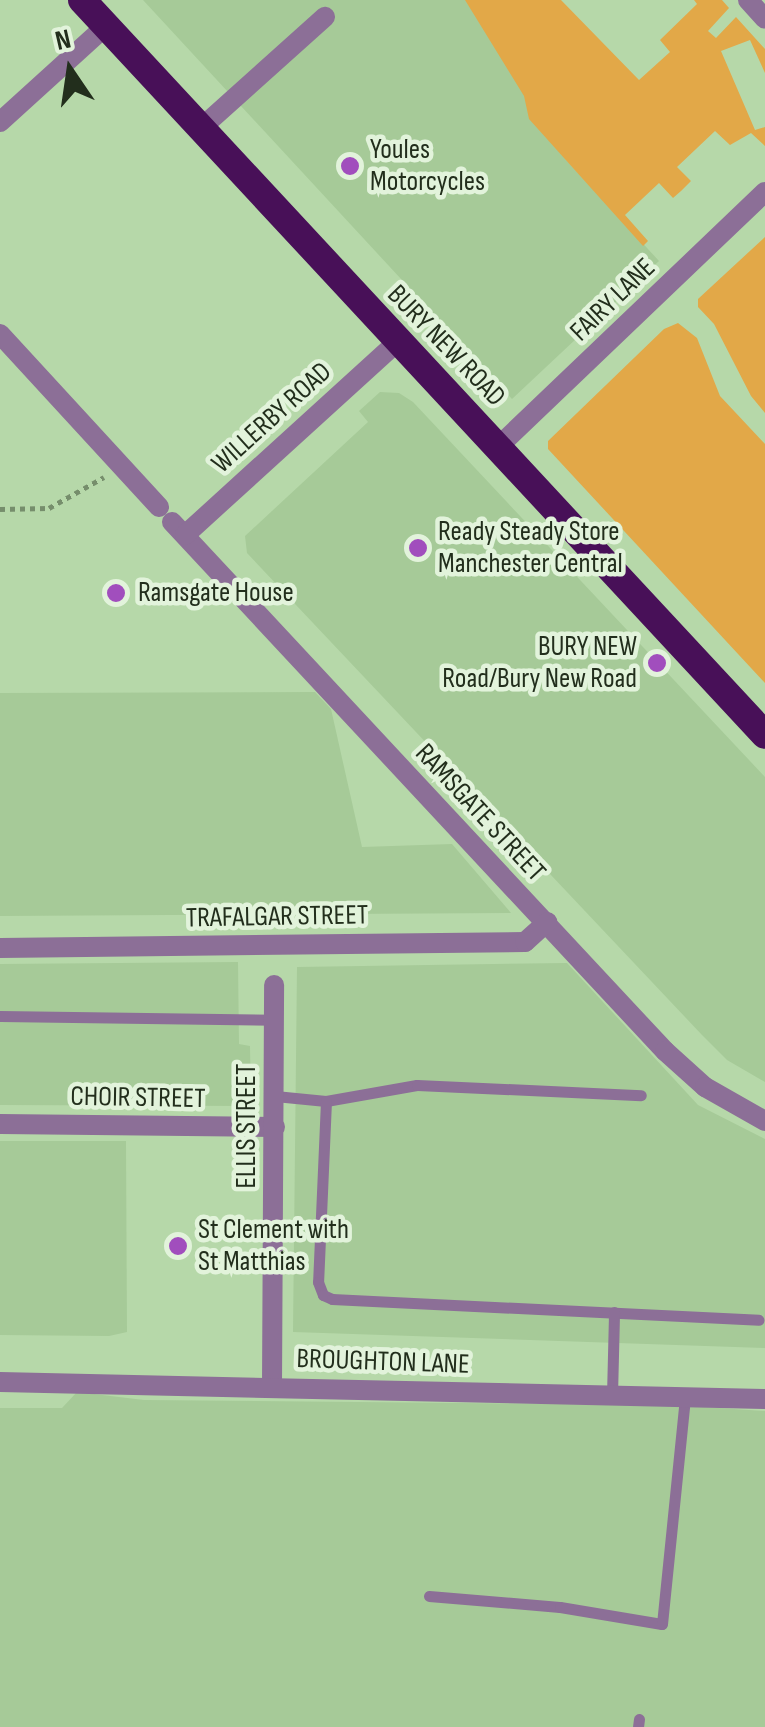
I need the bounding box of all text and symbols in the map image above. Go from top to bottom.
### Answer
north arrow [20,20,120,120]
text: N [52,23,74,58]
place label: Youles Motorcycles [370,133,485,199]
marker: Youles Motorcycles [339,155,361,177]
street label: FAIRY LANE [563,251,663,349]
street label: BURY NEW ROAD [380,278,512,414]
street label: WILLERBY ROAD [205,355,339,481]
place label: Ready Steady Store Manchester Central [438,515,623,581]
marker: Ready Steady Store Manchester Central [407,537,429,559]
place label: Ramsgate House [138,576,294,610]
marker: Ramsgate House [103,580,129,606]
place label: BURY NEW Road/Bury New Road [442,630,637,696]
marker: BURY NEW Road/Bury New Road [646,652,668,674]
street label: RAMSGATE STREET [408,737,552,889]
street label: TRAFALGAR STREET [186,899,368,935]
street label: ELLIS STREET [230,1064,264,1188]
street label: CHOIR STREET [70,1080,206,1116]
place label: St Clement with St Matthias [198,1213,349,1279]
marker: St Clement with St Matthias [167,1235,189,1257]
street label: BROUGHTON LANE [296,1342,470,1382]

